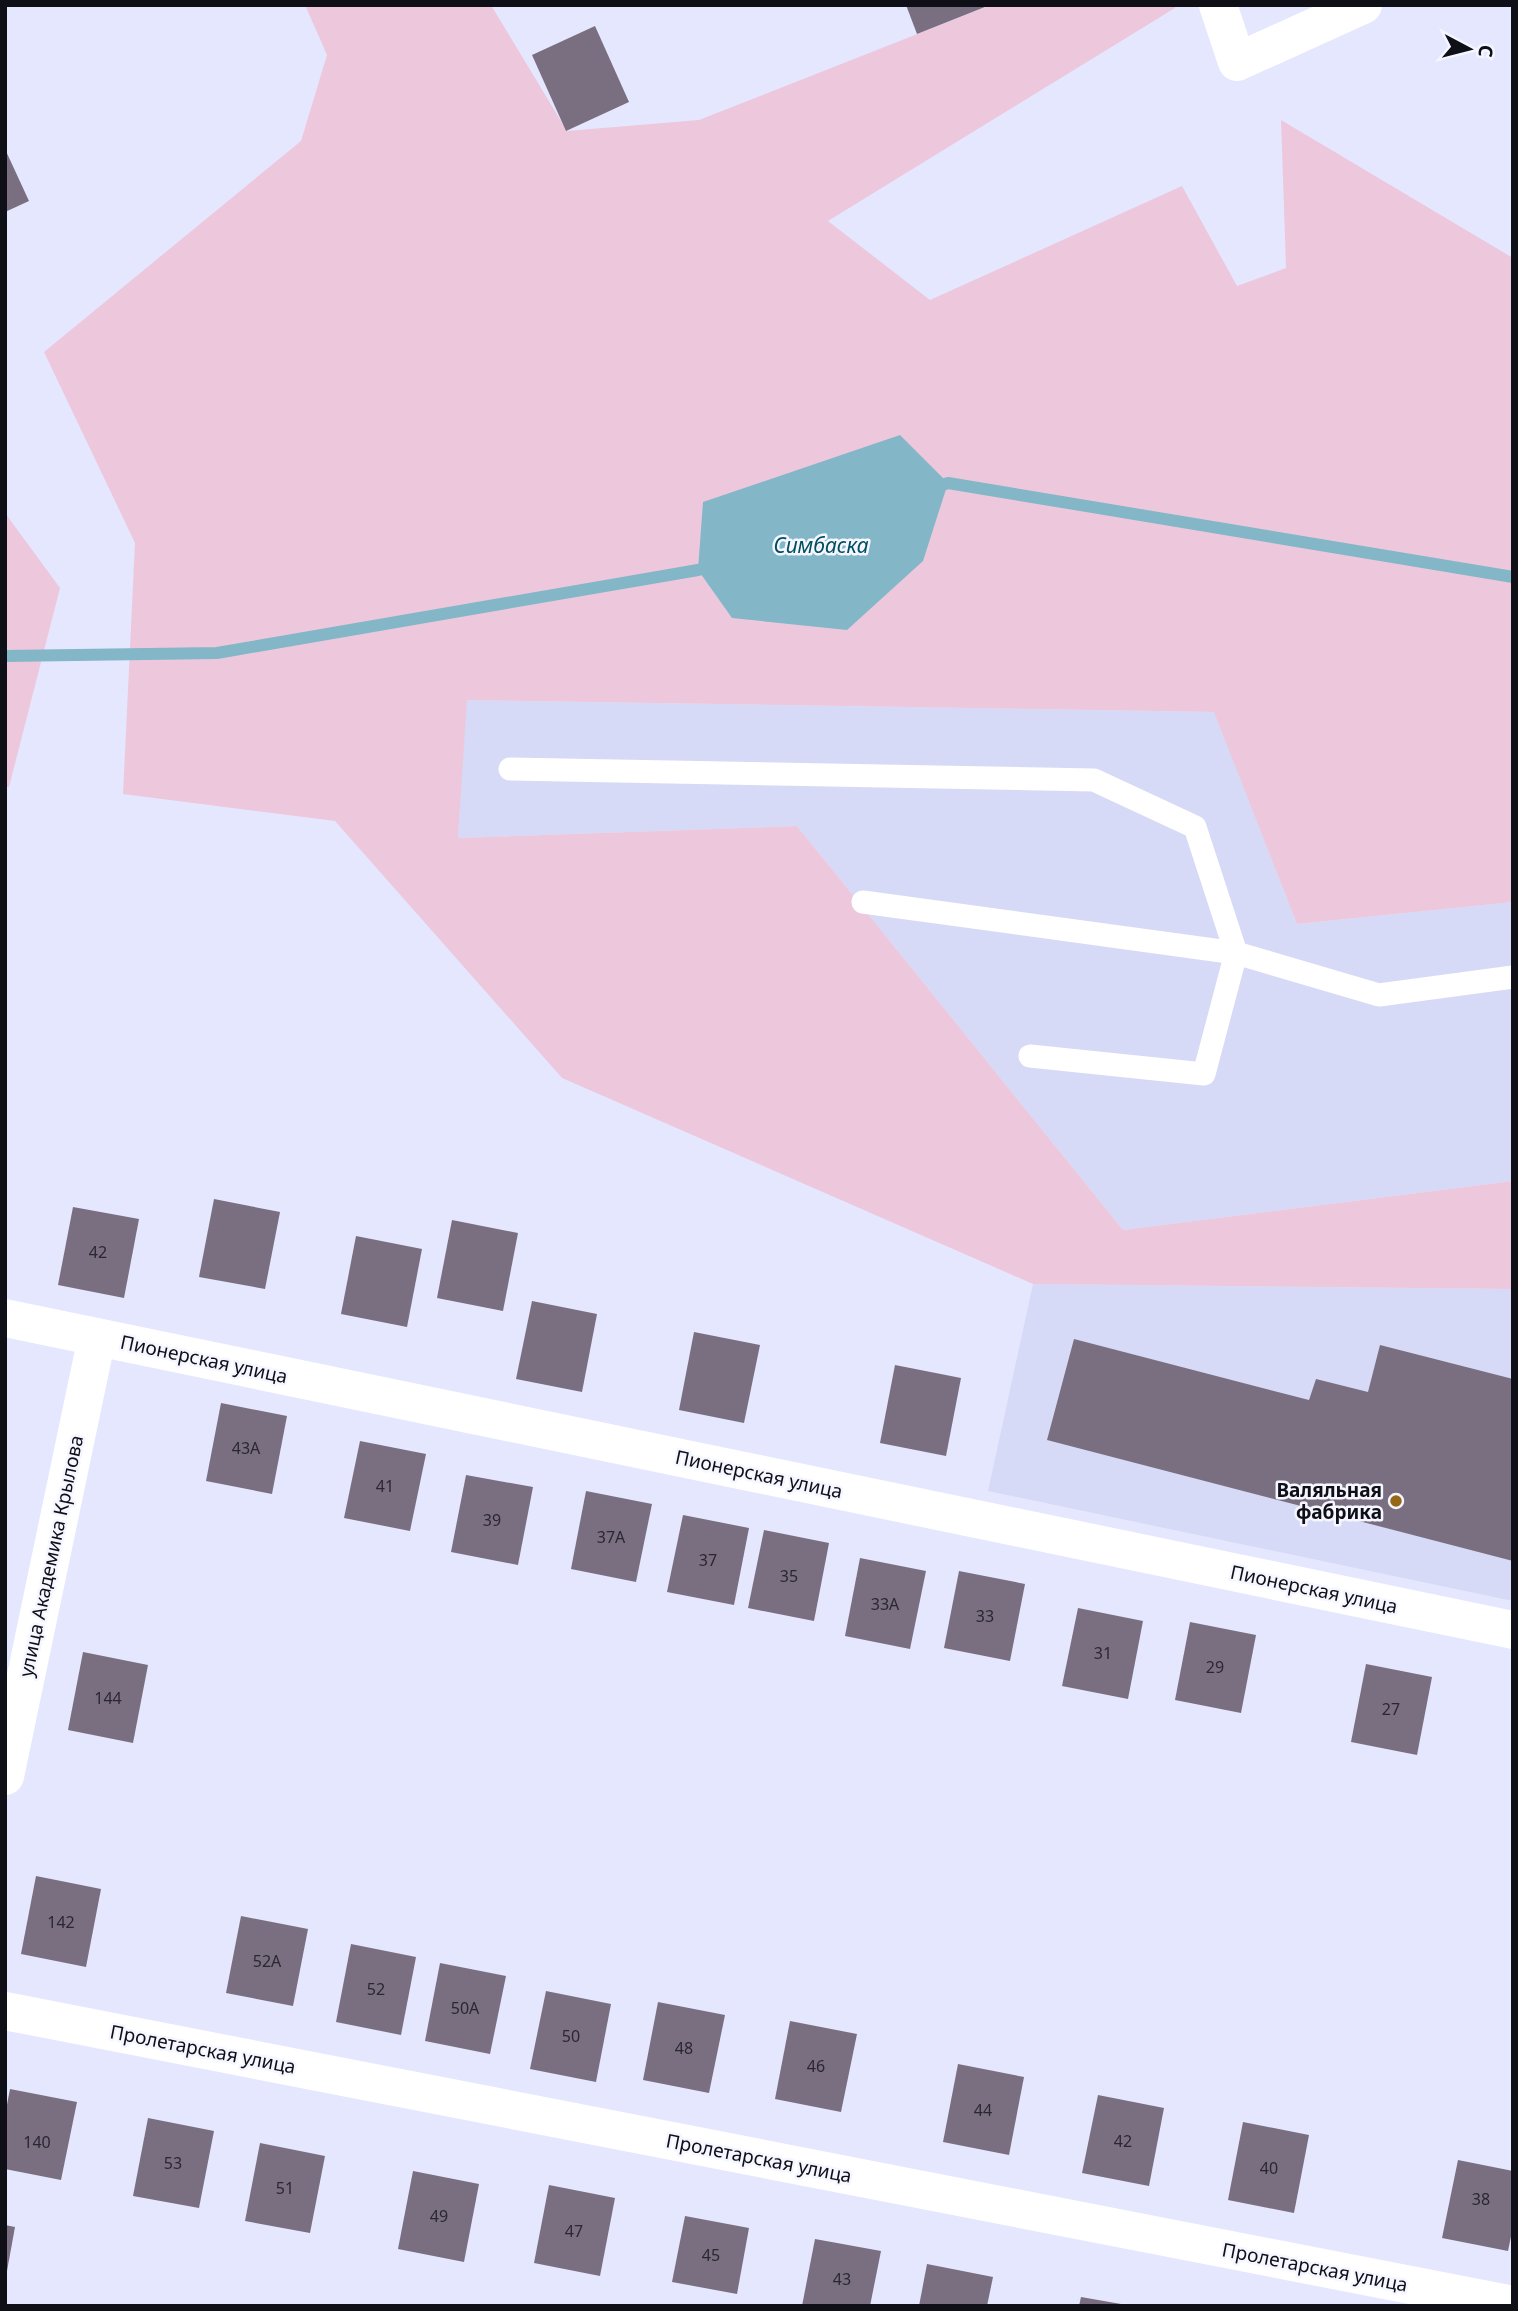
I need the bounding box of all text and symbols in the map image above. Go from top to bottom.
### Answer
north arrow [1434,14,1504,84]
text: С [1472,43,1500,59]
water label: Симбаска [773,531,869,559]
house number: 42 [89,1241,107,1263]
street label: Пионерская улица [118,1329,290,1389]
street label: улица Академика Крылова [13,1433,89,1679]
house number: 43А [232,1437,261,1459]
street label: Пионерская улица [673,1444,845,1504]
house number: 41 [376,1475,394,1497]
place label: Валяльная фабрика [1276,1477,1382,1525]
marker: Валяльная фабрика [1388,1493,1404,1509]
house number: 39 [483,1509,501,1531]
house number: 37А [597,1526,626,1548]
house number: 37 [699,1549,717,1571]
street label: Пионерская улица [1228,1559,1400,1619]
house number: 35 [780,1565,798,1587]
house number: 33А [871,1593,900,1615]
house number: 33 [976,1605,994,1627]
house number: 31 [1094,1642,1112,1664]
house number: 29 [1206,1656,1224,1678]
house number: 144 [94,1687,122,1709]
house number: 27 [1382,1698,1400,1720]
house number: 142 [47,1911,75,1933]
house number: 52А [253,1950,282,1972]
house number: 52 [367,1978,385,2000]
house number: 50А [451,1997,480,2019]
street label: Пролетарская улица [108,2018,298,2080]
house number: 50 [562,2025,580,2047]
house number: 48 [675,2037,693,2059]
house number: 46 [807,2055,825,2077]
house number: 44 [974,2099,992,2121]
street label: Пролетарская улица [664,2127,854,2189]
house number: 42 [1114,2130,1132,2152]
house number: 140 [23,2131,51,2153]
house number: 53 [164,2152,182,2174]
house number: 40 [1260,2157,1278,2179]
house number: 51 [276,2177,294,2199]
house number: 38 [1472,2188,1490,2210]
house number: 49 [430,2205,448,2227]
house number: 47 [565,2220,583,2242]
street label: Пролетарская улица [1220,2236,1410,2298]
house number: 45 [702,2244,720,2266]
house number: 43 [833,2268,851,2290]

